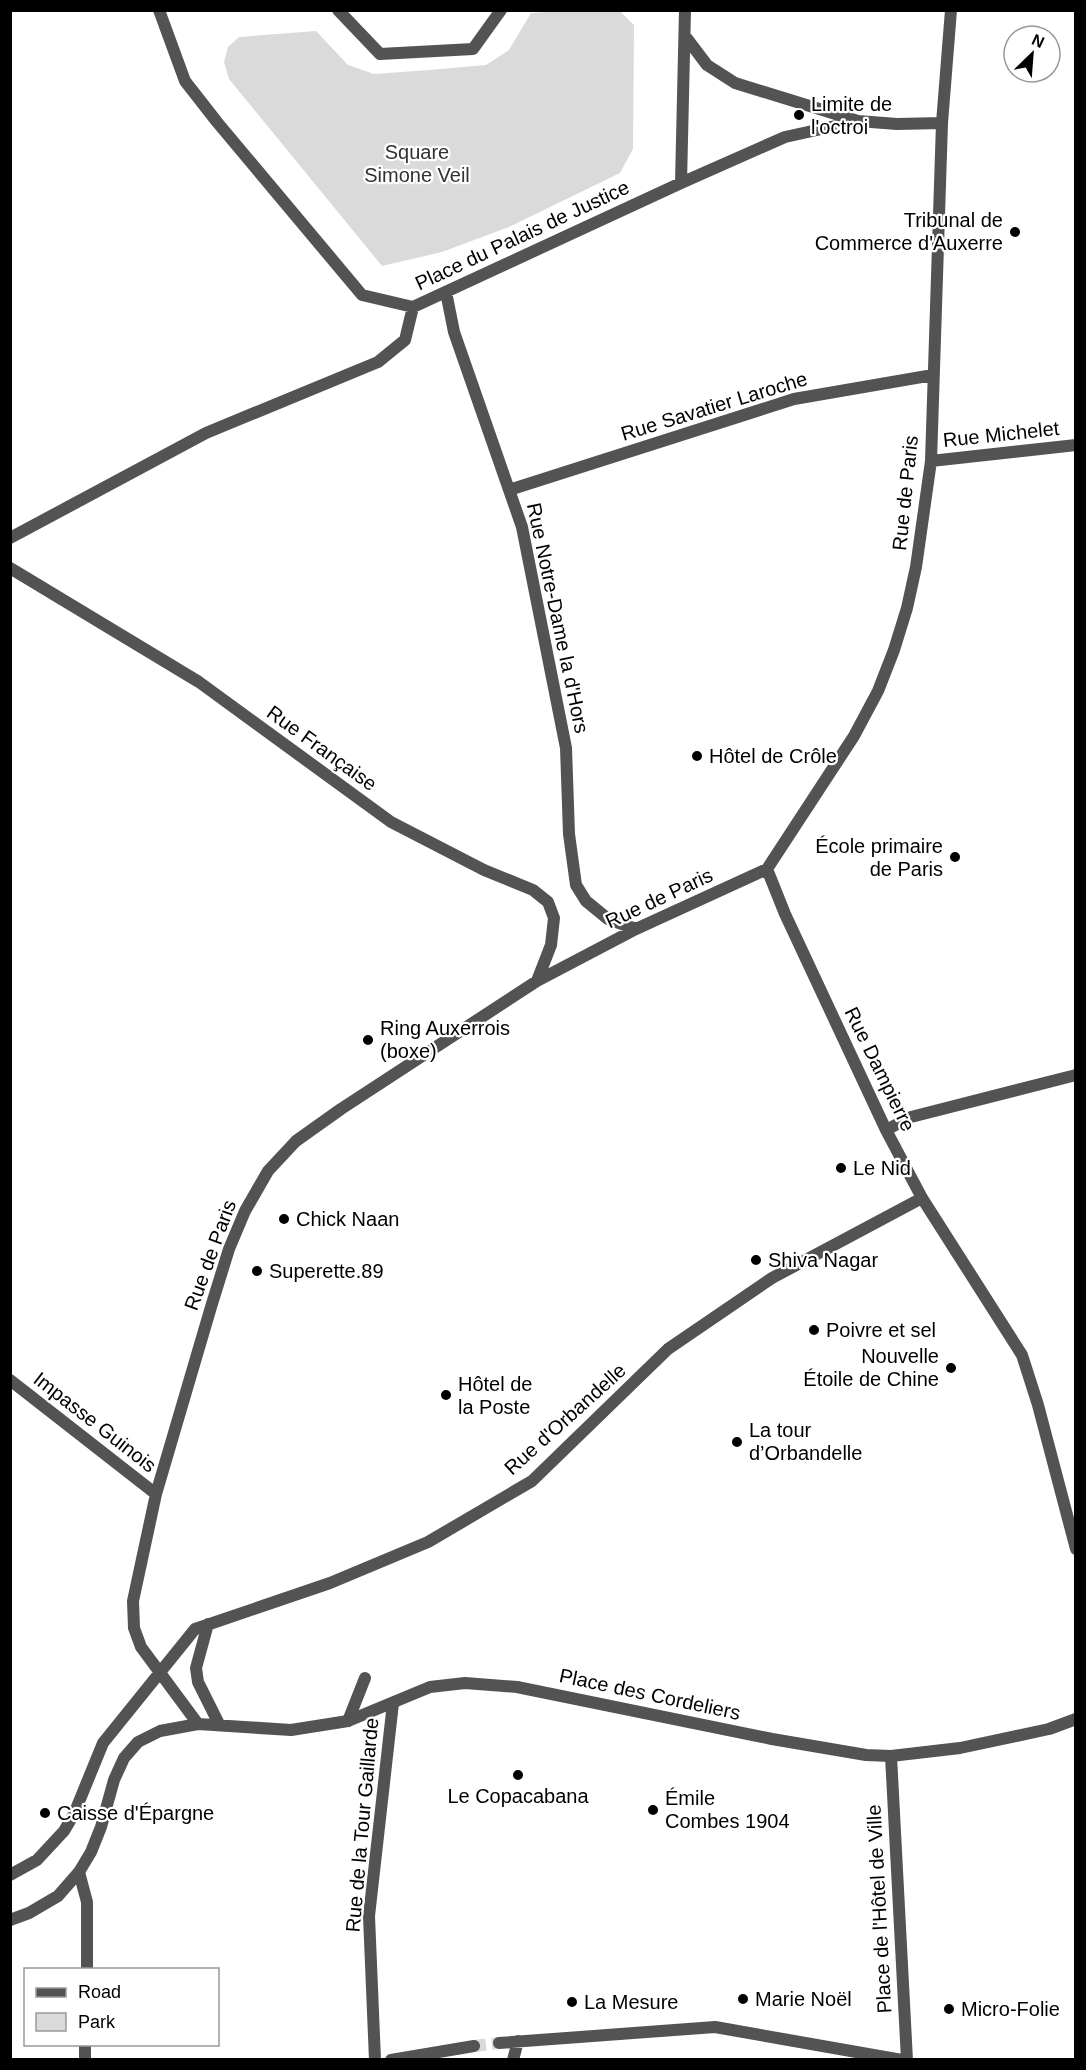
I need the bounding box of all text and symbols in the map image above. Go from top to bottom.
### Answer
north arrow [1002,24,1062,84]
text: N [1029,31,1047,51]
place label: Limite de l'octroi [811,93,892,138]
marker: Limite de l'octroi [792,108,806,122]
park label: Square Simone Veil [364,141,470,186]
street label: Place du Palais de Justice [412,176,632,294]
place label: Tribunal de Commerce d'Auxerre [815,209,1003,254]
marker: Tribunal de Commerce d'Auxerre [1008,225,1022,239]
street label: Rue Savatier Laroche [618,367,810,445]
street label: Rue Michelet [942,417,1061,451]
street label: Rue de Paris [888,434,922,552]
street label: Rue Notre-Dame la d'Hors [523,501,593,735]
street label: Rue Française [263,701,381,795]
place label: Hôtel de Crôle [709,745,837,767]
marker: Hôtel de Crôle [690,749,704,763]
place label: École primaire de Paris [815,835,943,880]
marker: École primaire de Paris [948,850,962,864]
street label: Rue de Paris [602,864,716,932]
street label: Rue Dampierre [840,1003,920,1135]
place label: Ring Auxerrois (boxe) [380,1017,510,1062]
marker: Ring Auxerrois (boxe) [361,1033,375,1047]
place label: Le Nid [853,1157,911,1179]
marker: Le Nid [834,1161,848,1175]
street label: Rue de Paris [180,1197,240,1313]
place label: Chick Naan [296,1208,399,1230]
marker: Chick Naan [277,1212,291,1226]
place label: Shiva Nagar [768,1249,878,1271]
marker: Shiva Nagar [749,1253,763,1267]
place label: Superette.89 [269,1260,384,1282]
marker: Superette.89 [250,1264,264,1278]
place label: Poivre et sel [826,1319,936,1341]
marker: Poivre et sel [807,1323,821,1337]
place label: Nouvelle Étoile de Chine [803,1345,939,1390]
street label: Rue d'Orbandelle [500,1359,630,1479]
marker: Nouvelle Étoile de Chine [944,1361,958,1375]
street label: Impasse Guinois [30,1367,160,1477]
place label: Hôtel de la Poste [458,1373,533,1418]
marker: Hôtel de la Poste [439,1388,453,1402]
place label: La tour d’Orbandelle [749,1419,862,1464]
marker: La tour d’Orbandelle [730,1435,744,1449]
street label: Place des Cordeliers [557,1664,743,1724]
street label: Rue de la Tour Gaillarde [342,1717,382,1933]
marker: Le Copacabana [511,1768,525,1782]
place label: Le Copacabana [447,1785,589,1807]
place label: Émile Combes 1904 [665,1787,790,1832]
place label: Caisse d'Épargne [57,1802,214,1824]
marker: Émile Combes 1904 [646,1803,660,1817]
street label: Place de l'Hôtel de Ville [863,1804,895,2014]
marker: Caisse d'Épargne [38,1806,52,1820]
legend [24,1968,219,2046]
text: Road [78,1982,121,2002]
place label: Marie Noël [755,1988,852,2010]
place label: La Mesure [584,1991,679,2013]
marker: Marie Noël [736,1992,750,2006]
marker: La Mesure [565,1995,579,2009]
place label: Micro-Folie [961,1998,1060,2020]
marker: Micro-Folie [942,2002,956,2016]
text: Park [78,2012,116,2032]

